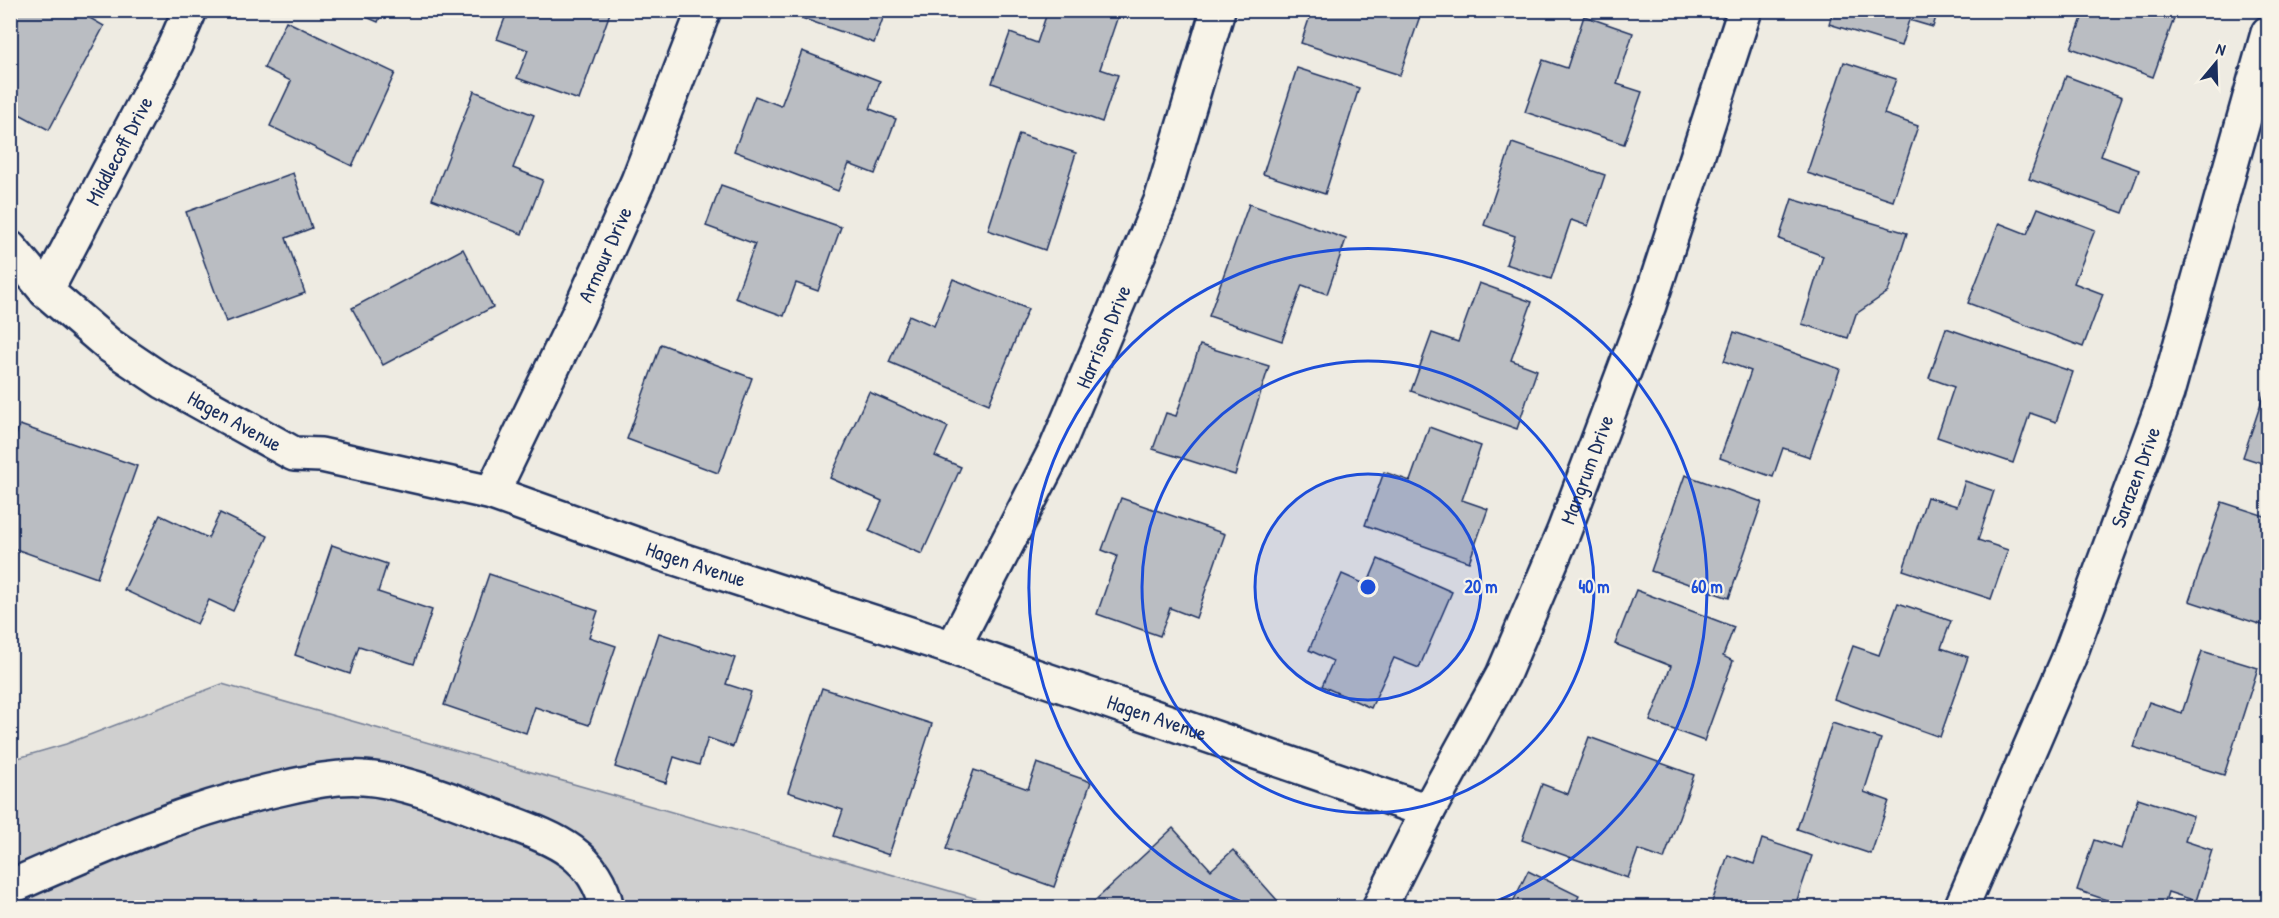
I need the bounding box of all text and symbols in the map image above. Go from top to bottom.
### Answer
north arrow [2186,33,2246,93]
text: N [2213,37,2229,61]
street label: Middlecoff Drive [78,91,160,211]
street label: Armour Drive [571,202,639,307]
street label: Harrison Drive [1068,281,1138,393]
street label: Hagen Avenue [183,383,287,458]
street label: Mangrum Drive [1553,411,1620,528]
street label: Sarazen Drive [2103,423,2167,532]
street label: Hagen Avenue [642,534,749,594]
text: 20 m [1465,574,1497,599]
text: 40 m [1578,574,1610,599]
text: 60 m [1691,574,1723,599]
centre of rings [1358,577,1378,597]
street label: Hagen Avenue [1103,687,1211,748]

